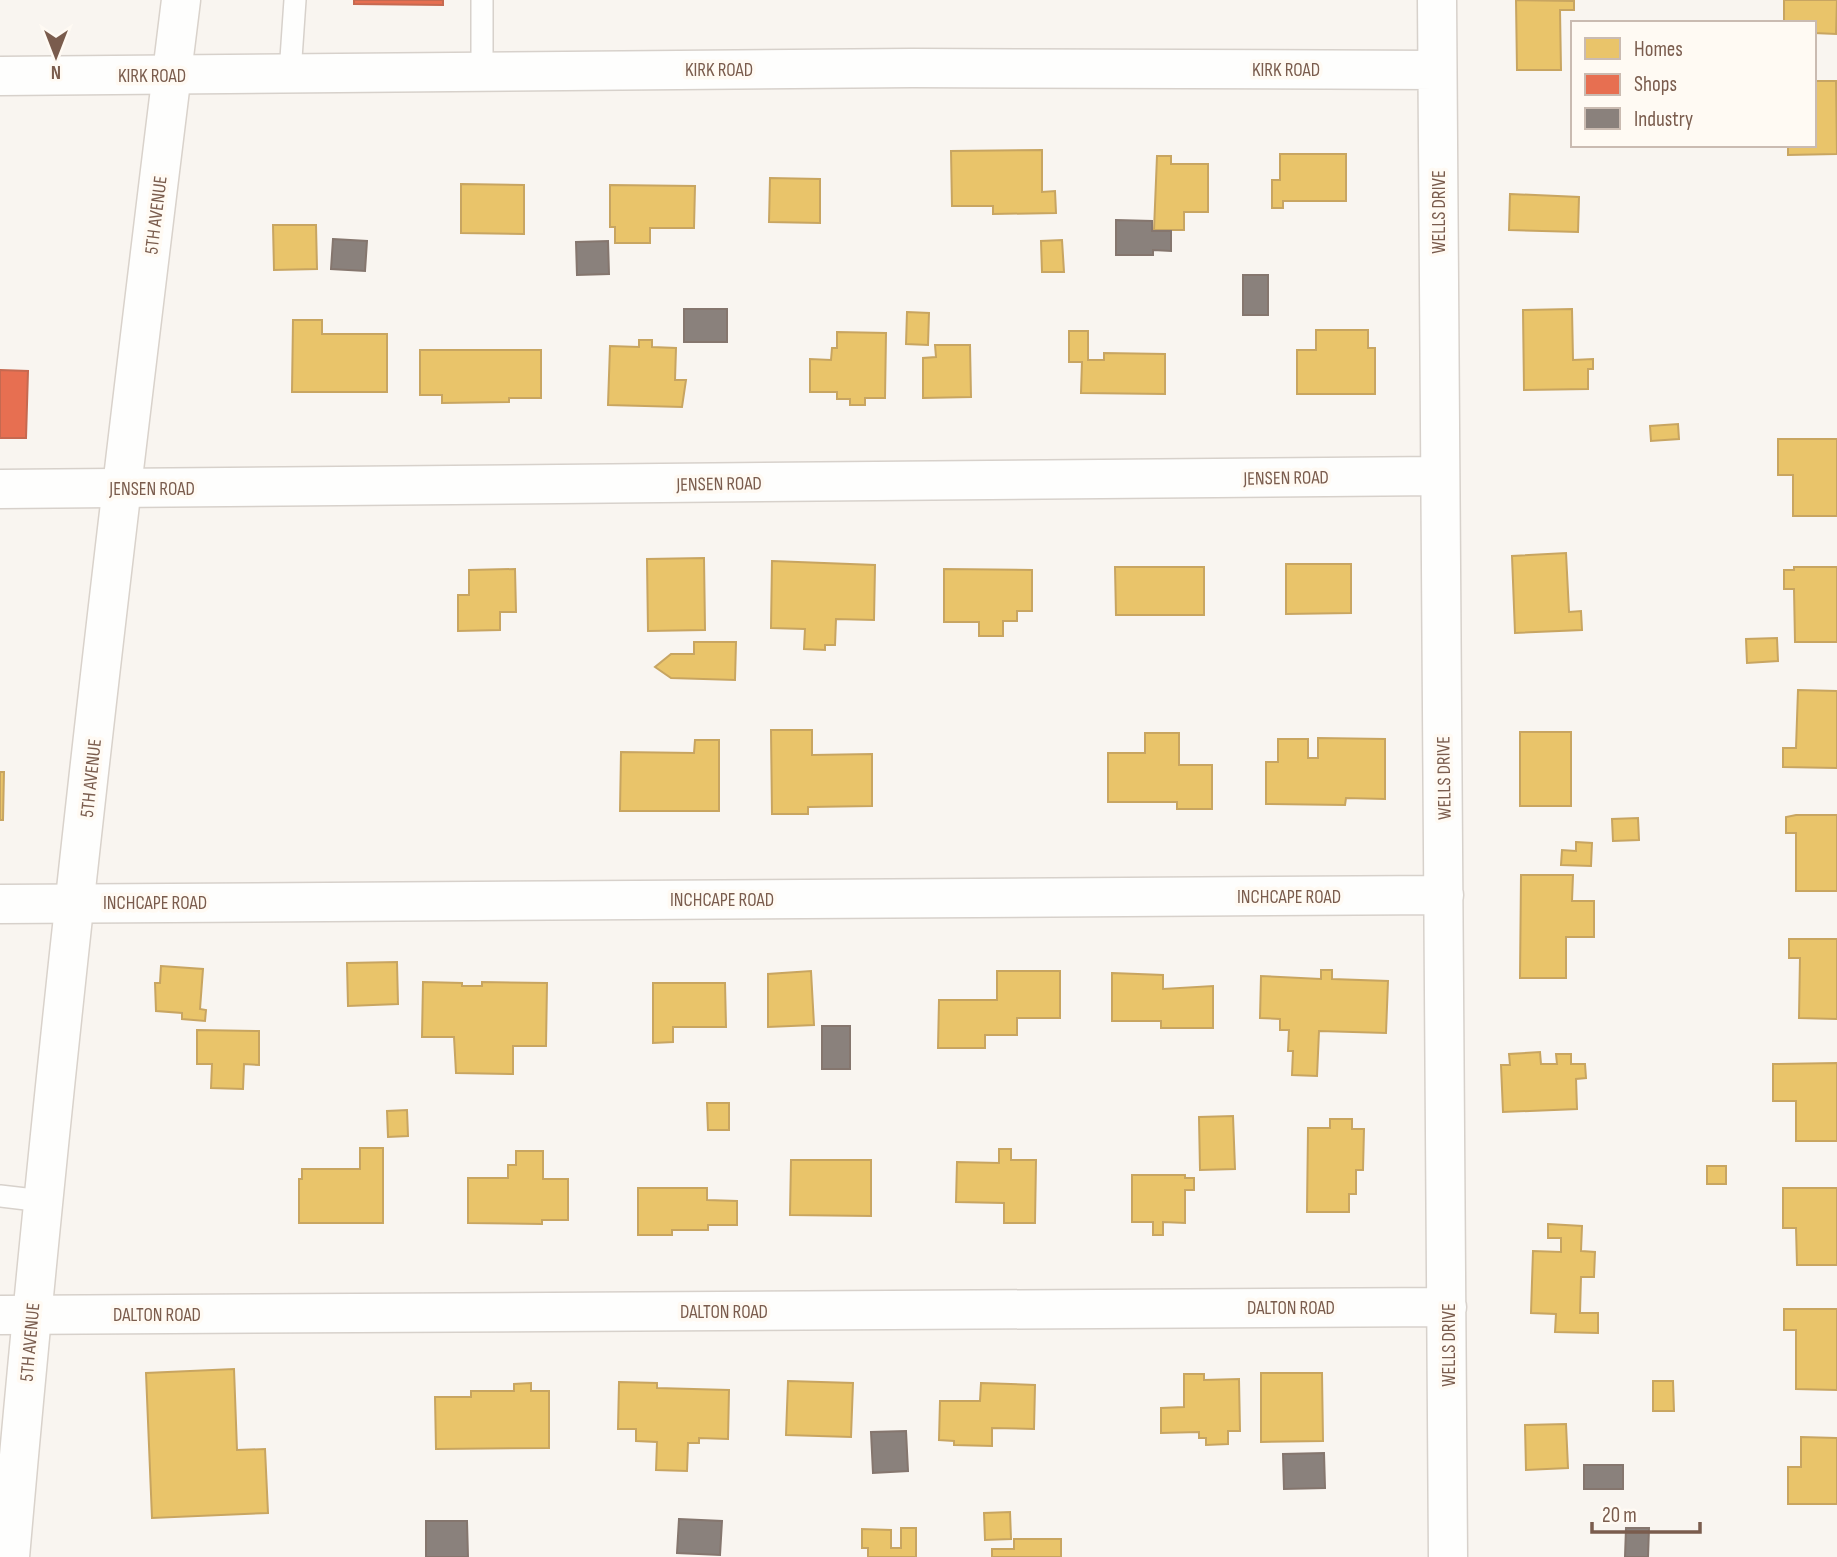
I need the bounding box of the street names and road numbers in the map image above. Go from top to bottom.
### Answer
street label: KIRK ROAD [685,59,753,82]
street label: KIRK ROAD [1252,59,1320,82]
street label: KIRK ROAD [118,65,186,88]
street label: WELLS DRIVE [1428,170,1451,254]
street label: 5TH AVENUE [140,175,173,256]
street label: JENSEN ROAD [1242,466,1329,491]
street label: JENSEN ROAD [675,472,762,497]
street label: JENSEN ROAD [108,478,195,501]
street label: WELLS DRIVE [1432,736,1457,820]
street label: 5TH AVENUE [76,738,107,819]
street label: INCHCAPE ROAD [1237,886,1341,909]
street label: INCHCAPE ROAD [670,889,774,912]
street label: INCHCAPE ROAD [103,892,207,915]
street label: DALTON ROAD [1247,1297,1335,1320]
street label: DALTON ROAD [680,1301,768,1324]
street label: 5TH AVENUE [16,1302,45,1382]
street label: WELLS DRIVE [1438,1303,1461,1387]
street label: DALTON ROAD [113,1304,201,1327]

